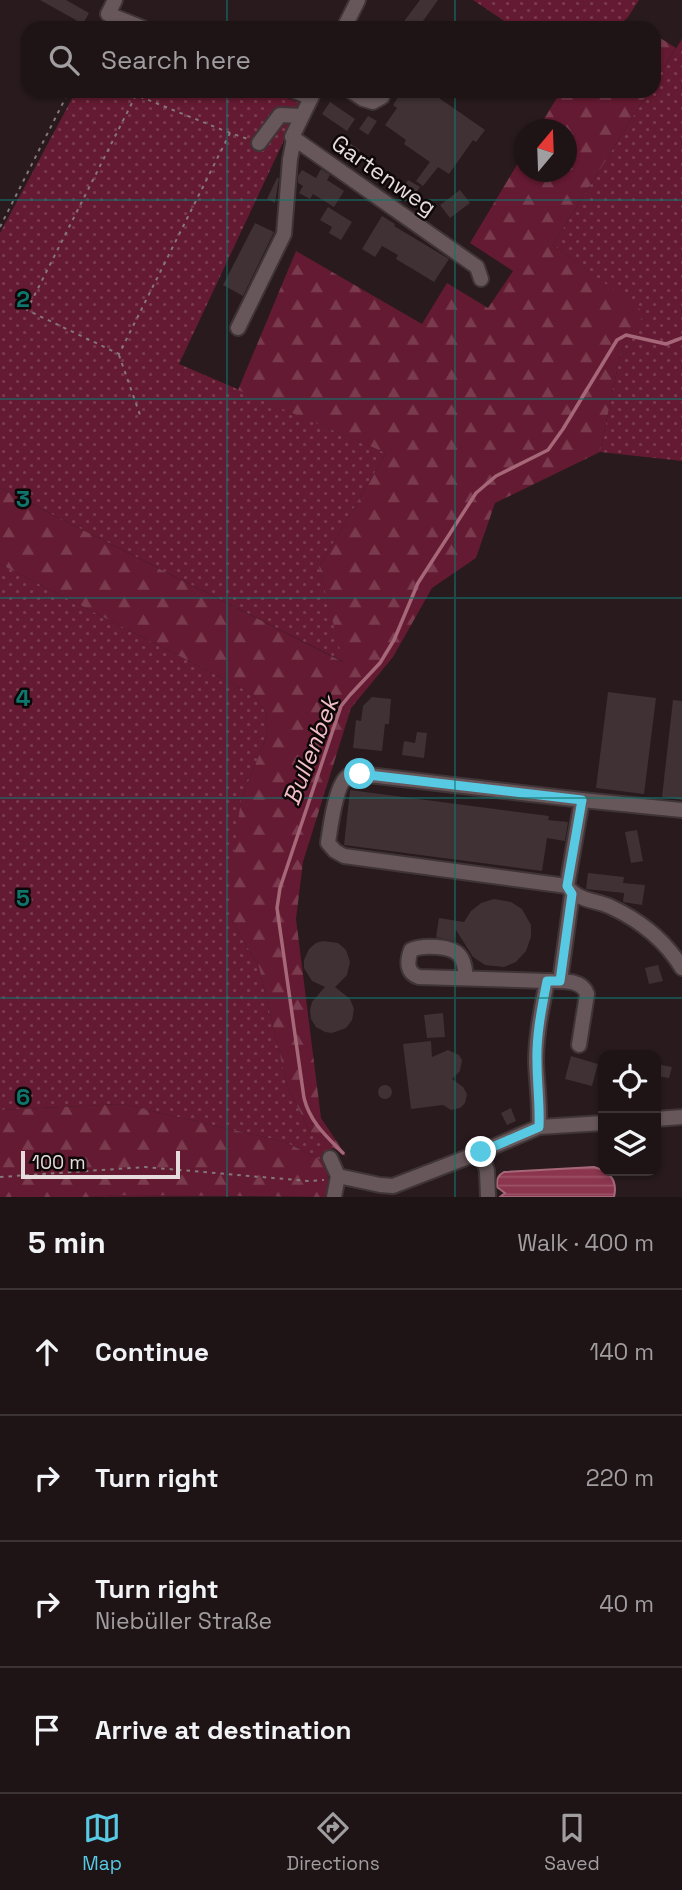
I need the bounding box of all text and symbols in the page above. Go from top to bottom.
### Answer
search box [21,21,661,98]
icon: search [45,41,83,79]
text: Search here [101,43,251,77]
north arrow [514,119,577,182]
street label: Gartenweg [326,128,442,222]
text: 2 [16,284,30,314]
text: 3 [16,484,30,514]
text: 4 [16,683,31,713]
water label: Bullenbek [276,689,347,810]
route start [344,758,375,789]
text: 5 [16,883,30,913]
map controls [598,1050,661,1176]
button: locate [598,1050,661,1113]
text: 6 [16,1082,30,1112]
button: layers [598,1113,661,1176]
route end [465,1136,496,1167]
scale bar [21,1148,180,1180]
text: 100 m [32,1150,86,1175]
text: 5 min [28,1223,106,1262]
text: Walk · 400 m [517,1228,654,1258]
icon: ahead [28,1333,66,1371]
text: Continue [95,1335,209,1369]
text: 140 m [590,1337,654,1367]
icon: right [28,1459,66,1497]
text: Turn right [95,1461,219,1495]
text: 220 m [586,1463,654,1493]
text: Turn right [95,1572,219,1606]
icon: right [28,1585,66,1623]
text: 40 m [599,1589,654,1619]
text: Niebüller Straße [95,1606,272,1636]
icon: arrive [28,1711,66,1749]
text: Arrive at destination [95,1713,352,1747]
tab: Map [82,1809,122,1876]
tab: Directions [287,1809,380,1876]
tab: Saved [544,1809,600,1876]

